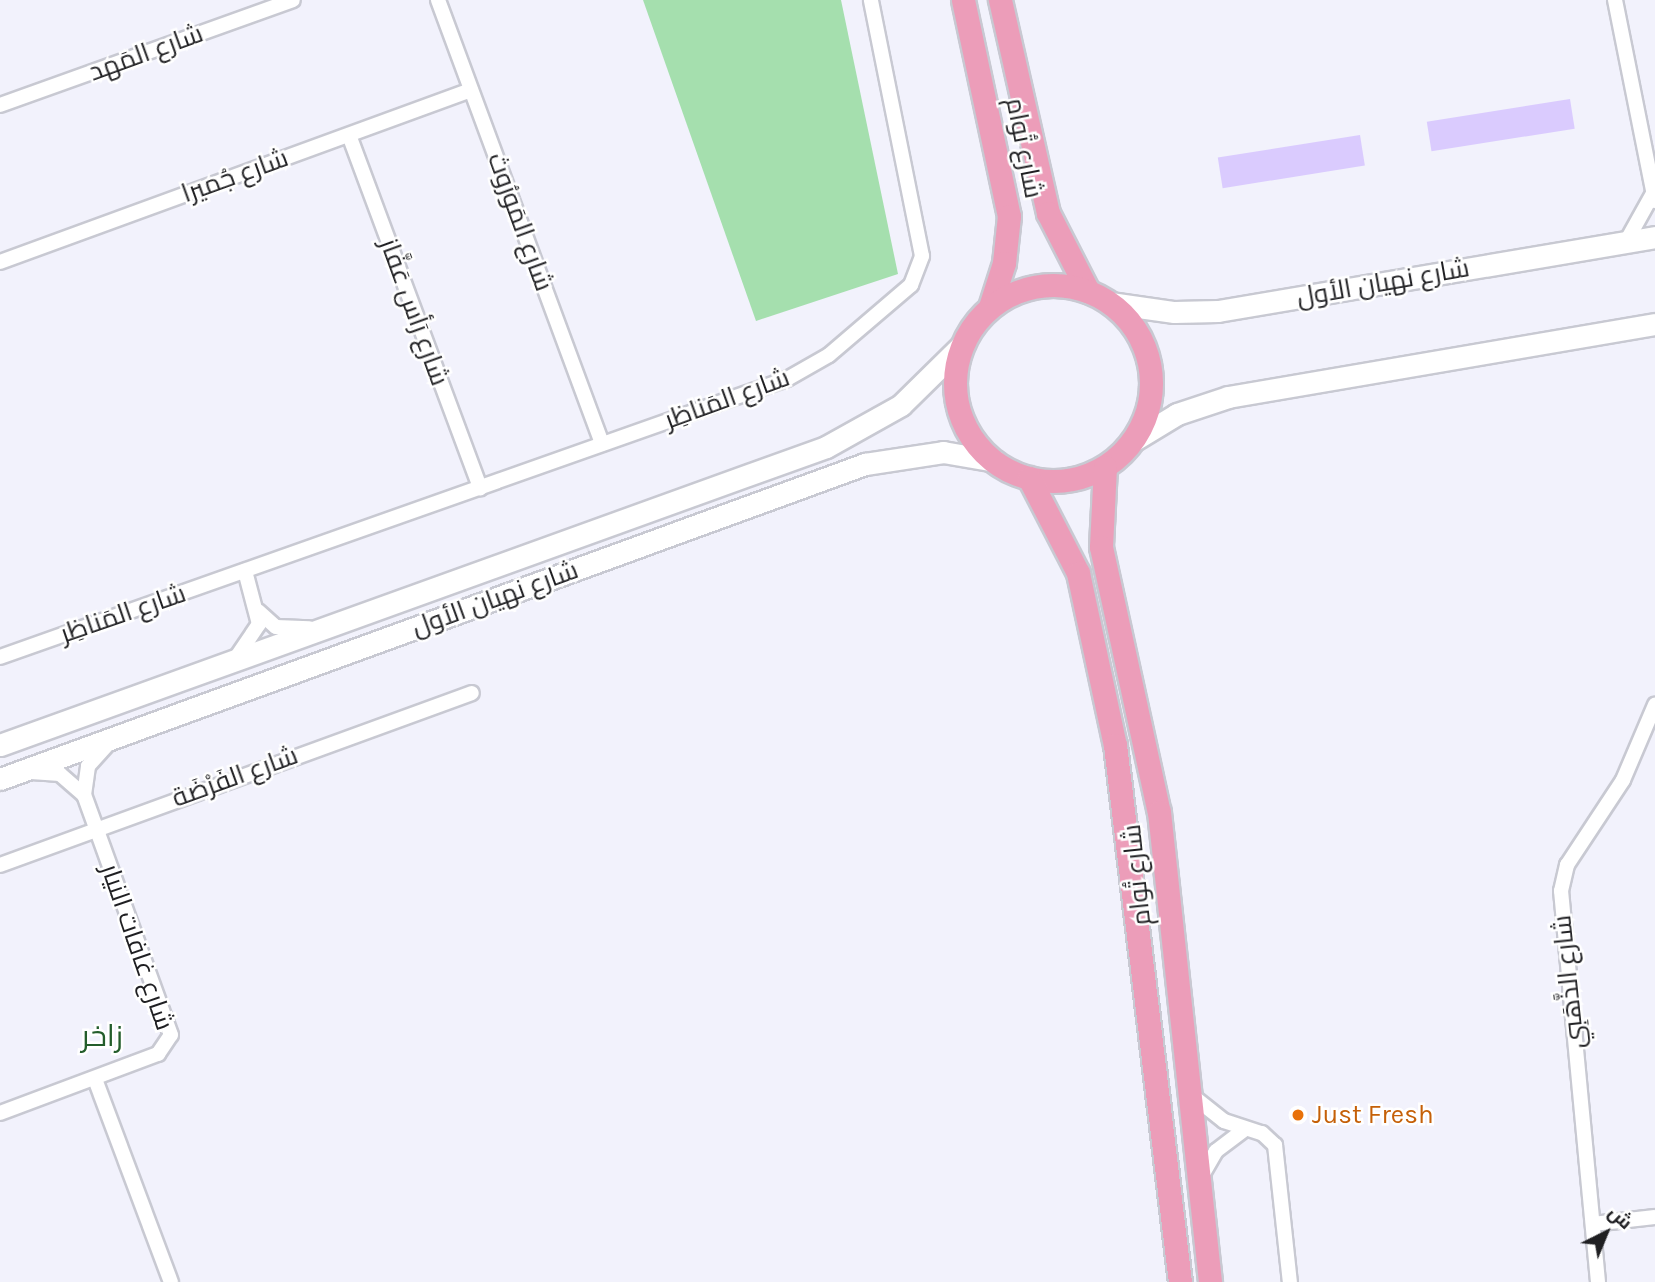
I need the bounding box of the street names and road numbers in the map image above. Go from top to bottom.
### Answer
street label: شارع المَهد [85,18,207,88]
street label: شارع تُوام [999,95,1049,201]
street label: شارع جُميرا [178,142,292,210]
street label: شارع المَورُوث [481,149,559,295]
street label: شارع رَأس عَفَّاز [373,234,455,390]
street label: شارع نهيان الأول [1294,252,1472,314]
street label: شارع المَناظِر [660,362,794,436]
street label: شارع نهيان الأول [408,554,582,644]
street label: شارع المَناظِر [56,578,190,650]
street label: شارع الفَرْضَة [168,740,302,814]
street label: شارع تُوام [1116,823,1158,927]
street label: شارع غافات النيار [94,860,180,1034]
street label: شارع الذَّهَبِي [1546,914,1592,1050]

